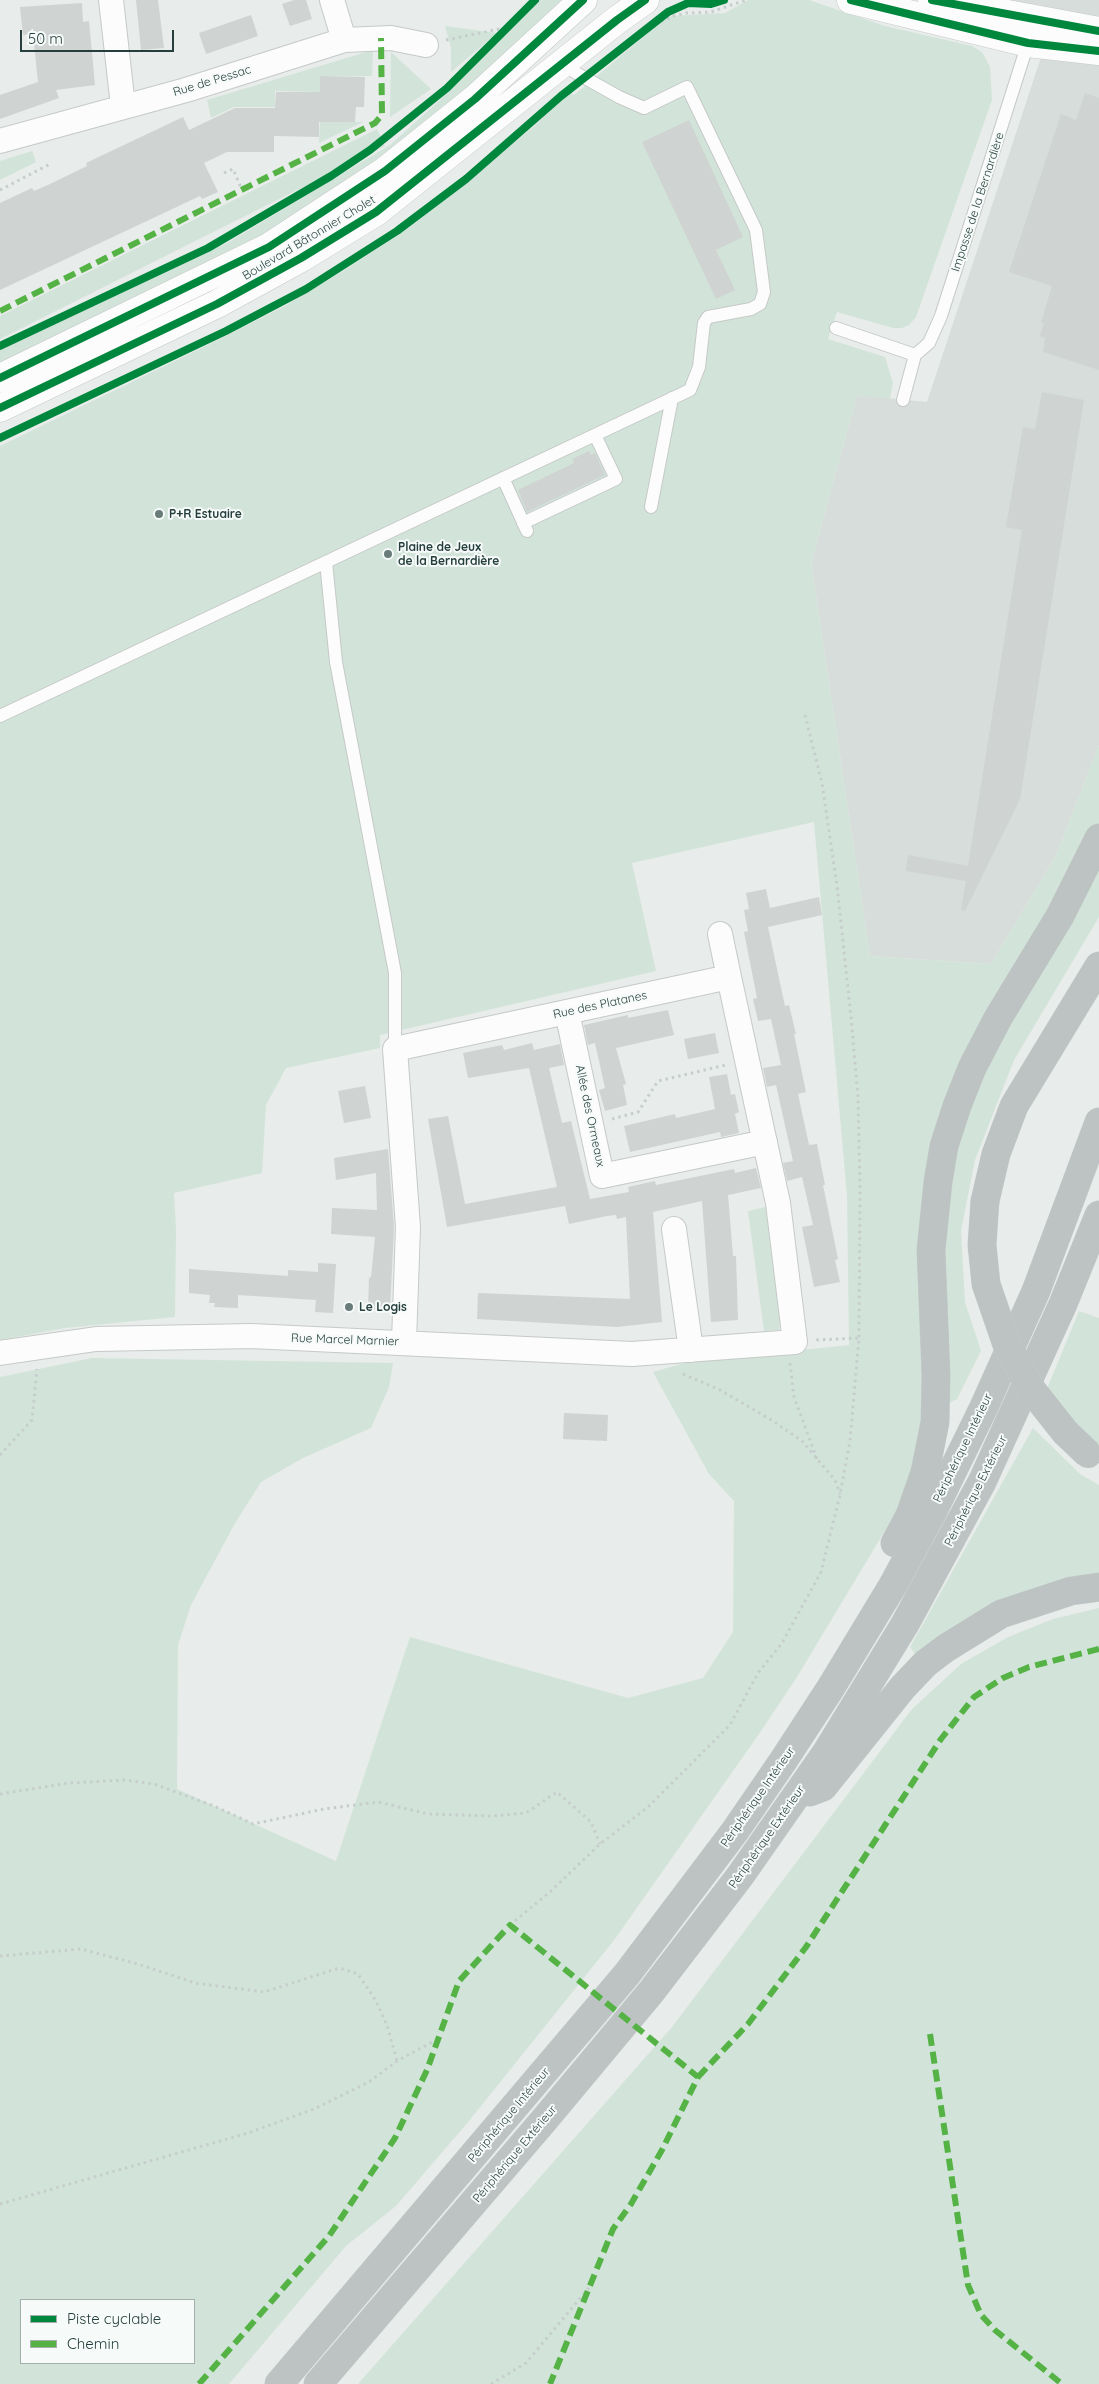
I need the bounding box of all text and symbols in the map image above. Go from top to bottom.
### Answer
scale bar [22,20,176,52]
text: 50 m [28,29,63,48]
street label: Rue de Pessac [171,62,253,100]
street label: Impasse de la Bernardière [949,130,1007,274]
street label: Boulevard Bâtonnier Cholet [240,193,378,283]
place label: P+R Estuaire [169,507,242,521]
marker: P+R Estuaire [153,508,165,520]
place label: Plaine de Jeux de la Bernardière [398,540,499,568]
marker: Plaine de Jeux de la Bernardière [382,548,394,560]
street label: Rue des Platanes [552,988,648,1022]
street label: Allée des Ormeaux [572,1063,608,1169]
place label: Le Logis [359,1300,407,1314]
marker: Le Logis [343,1301,355,1313]
street label: Rue Marcel Marnier [291,1331,399,1349]
street label: Périphérique Intérieur [930,1391,996,1505]
street label: Périphérique Extérieur [942,1433,1010,1549]
street label: Périphérique Intérieur [718,1744,798,1850]
street label: Périphérique Extérieur [726,1783,808,1891]
street label: Périphérique Intérieur [465,2065,553,2165]
street label: Périphérique Extérieur [470,2102,560,2206]
legend [20,2299,195,2364]
text: Piste cyclable [67,2309,161,2328]
text: Chemin [67,2334,119,2353]

